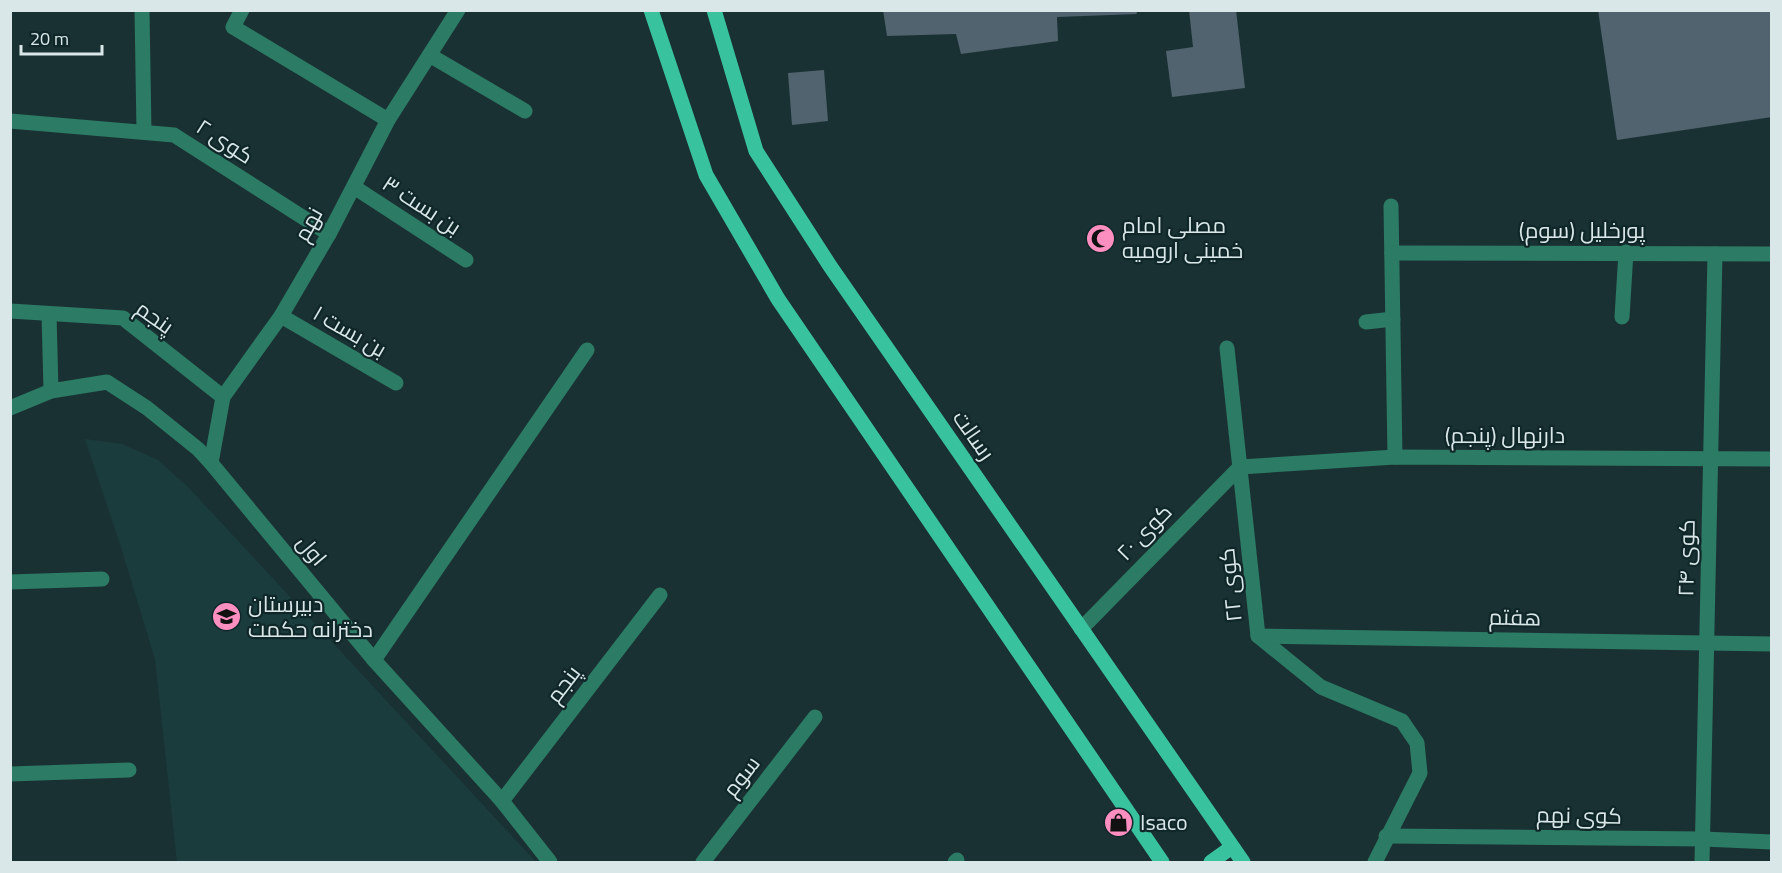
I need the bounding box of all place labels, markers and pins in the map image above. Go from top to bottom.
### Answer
place label: مصلی امام خمینی ارومیه [1122,208,1243,267]
mosque icon: مصلی امام خمینی ارومیه [1085,222,1117,254]
place label: دبیرستان دخترانه حکمت [248,587,373,646]
school or university icon: دبیرستان دخترانه حکمت [211,601,243,633]
place label: Isaco [1140,805,1188,839]
shop icon: Isaco [1103,806,1135,838]

